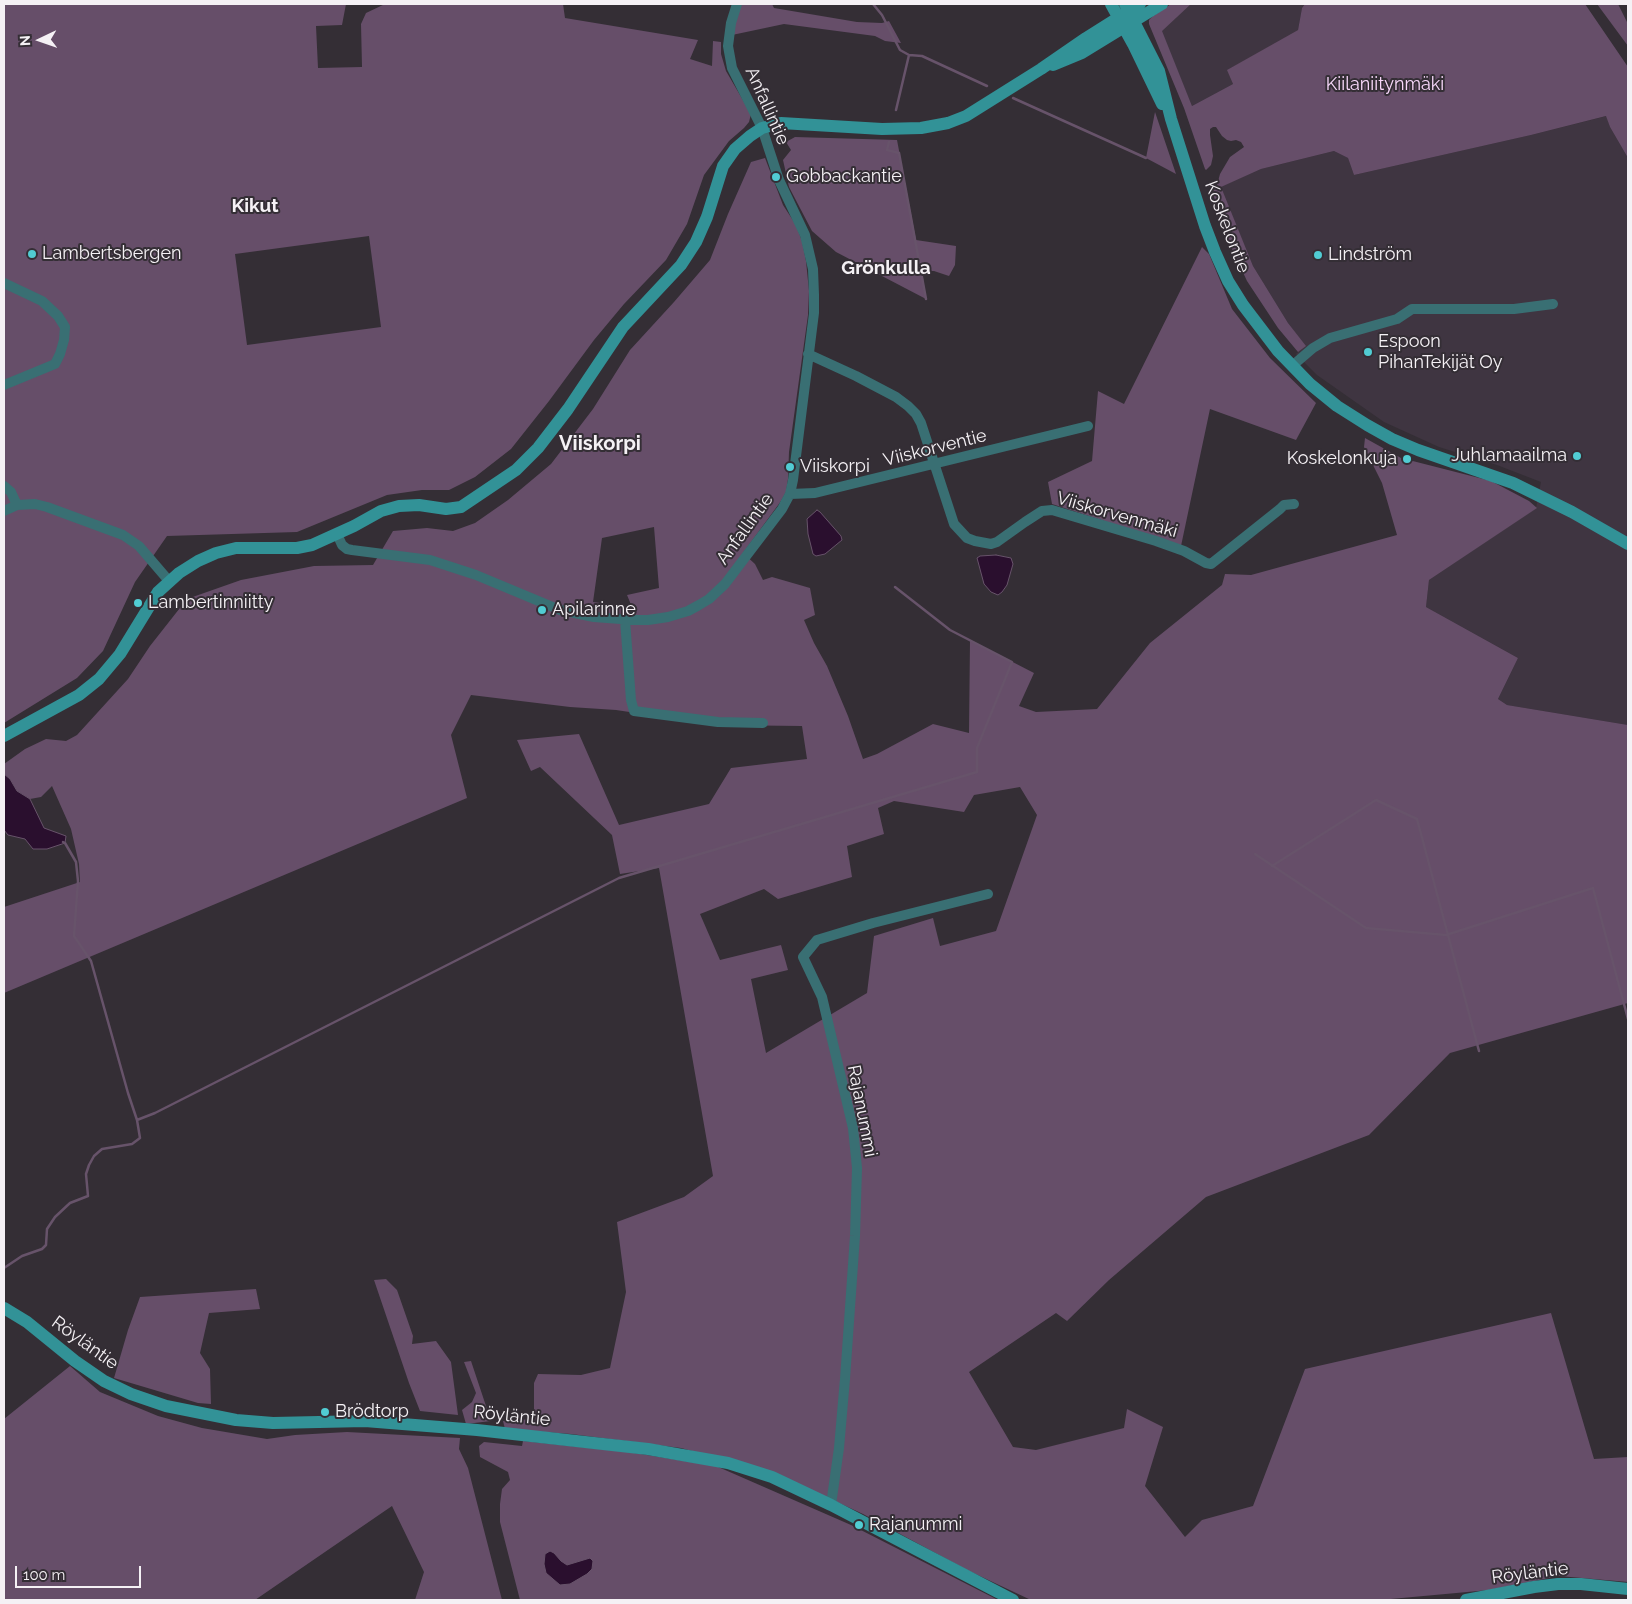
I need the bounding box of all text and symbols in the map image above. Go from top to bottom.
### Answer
north arrow [15,15,65,65]
text: N [17,35,33,47]
street label: Anfallintie [740,64,794,148]
park label: Kiilaniitynmäki [1326,74,1444,96]
place label: Gobbackantie [786,166,902,188]
marker: Gobbackantie [770,171,782,183]
street label: Koskelontie [1200,178,1254,276]
district label: Kikut [231,195,279,217]
place label: Lambertsbergen [42,243,181,265]
place label: Lindström [1328,244,1412,266]
marker: Lambertsbergen [26,248,38,260]
marker: Lindström [1312,249,1324,261]
district label: Grönkulla [841,257,931,279]
place label: Espoon PihanTekijät Oy [1378,331,1503,374]
marker: Espoon PihanTekijät Oy [1362,346,1374,358]
street label: Viiskorventie [881,425,989,471]
district label: Viiskorpi [559,432,641,456]
place label: Juhlamaailma [1451,445,1567,467]
place label: Koskelonkuja [1287,448,1397,470]
marker: Juhlamaailma [1571,450,1583,462]
marker: Koskelonkuja [1401,453,1413,465]
place label: Viiskorpi [800,456,870,478]
marker: Viiskorpi [784,461,796,473]
street label: Viiskorvenmäki [1054,487,1180,543]
street label: Anfallintie [712,489,778,569]
place label: Lambertinniitty [148,592,273,614]
marker: Lambertinniitty [132,597,144,609]
place label: Apilarinne [552,599,636,621]
marker: Apilarinne [536,604,548,616]
street label: Rajanummi [842,1063,882,1159]
street label: Röyläntie [47,1312,123,1374]
place label: Brödtorp [335,1401,409,1423]
street label: Röyläntie [472,1401,552,1431]
marker: Brödtorp [319,1406,331,1418]
place label: Rajanummi [869,1514,962,1536]
marker: Rajanummi [853,1519,865,1531]
scale bar [18,1556,144,1588]
street label: Röyläntie [1490,1558,1570,1588]
text: 100 m [23,1566,65,1584]

